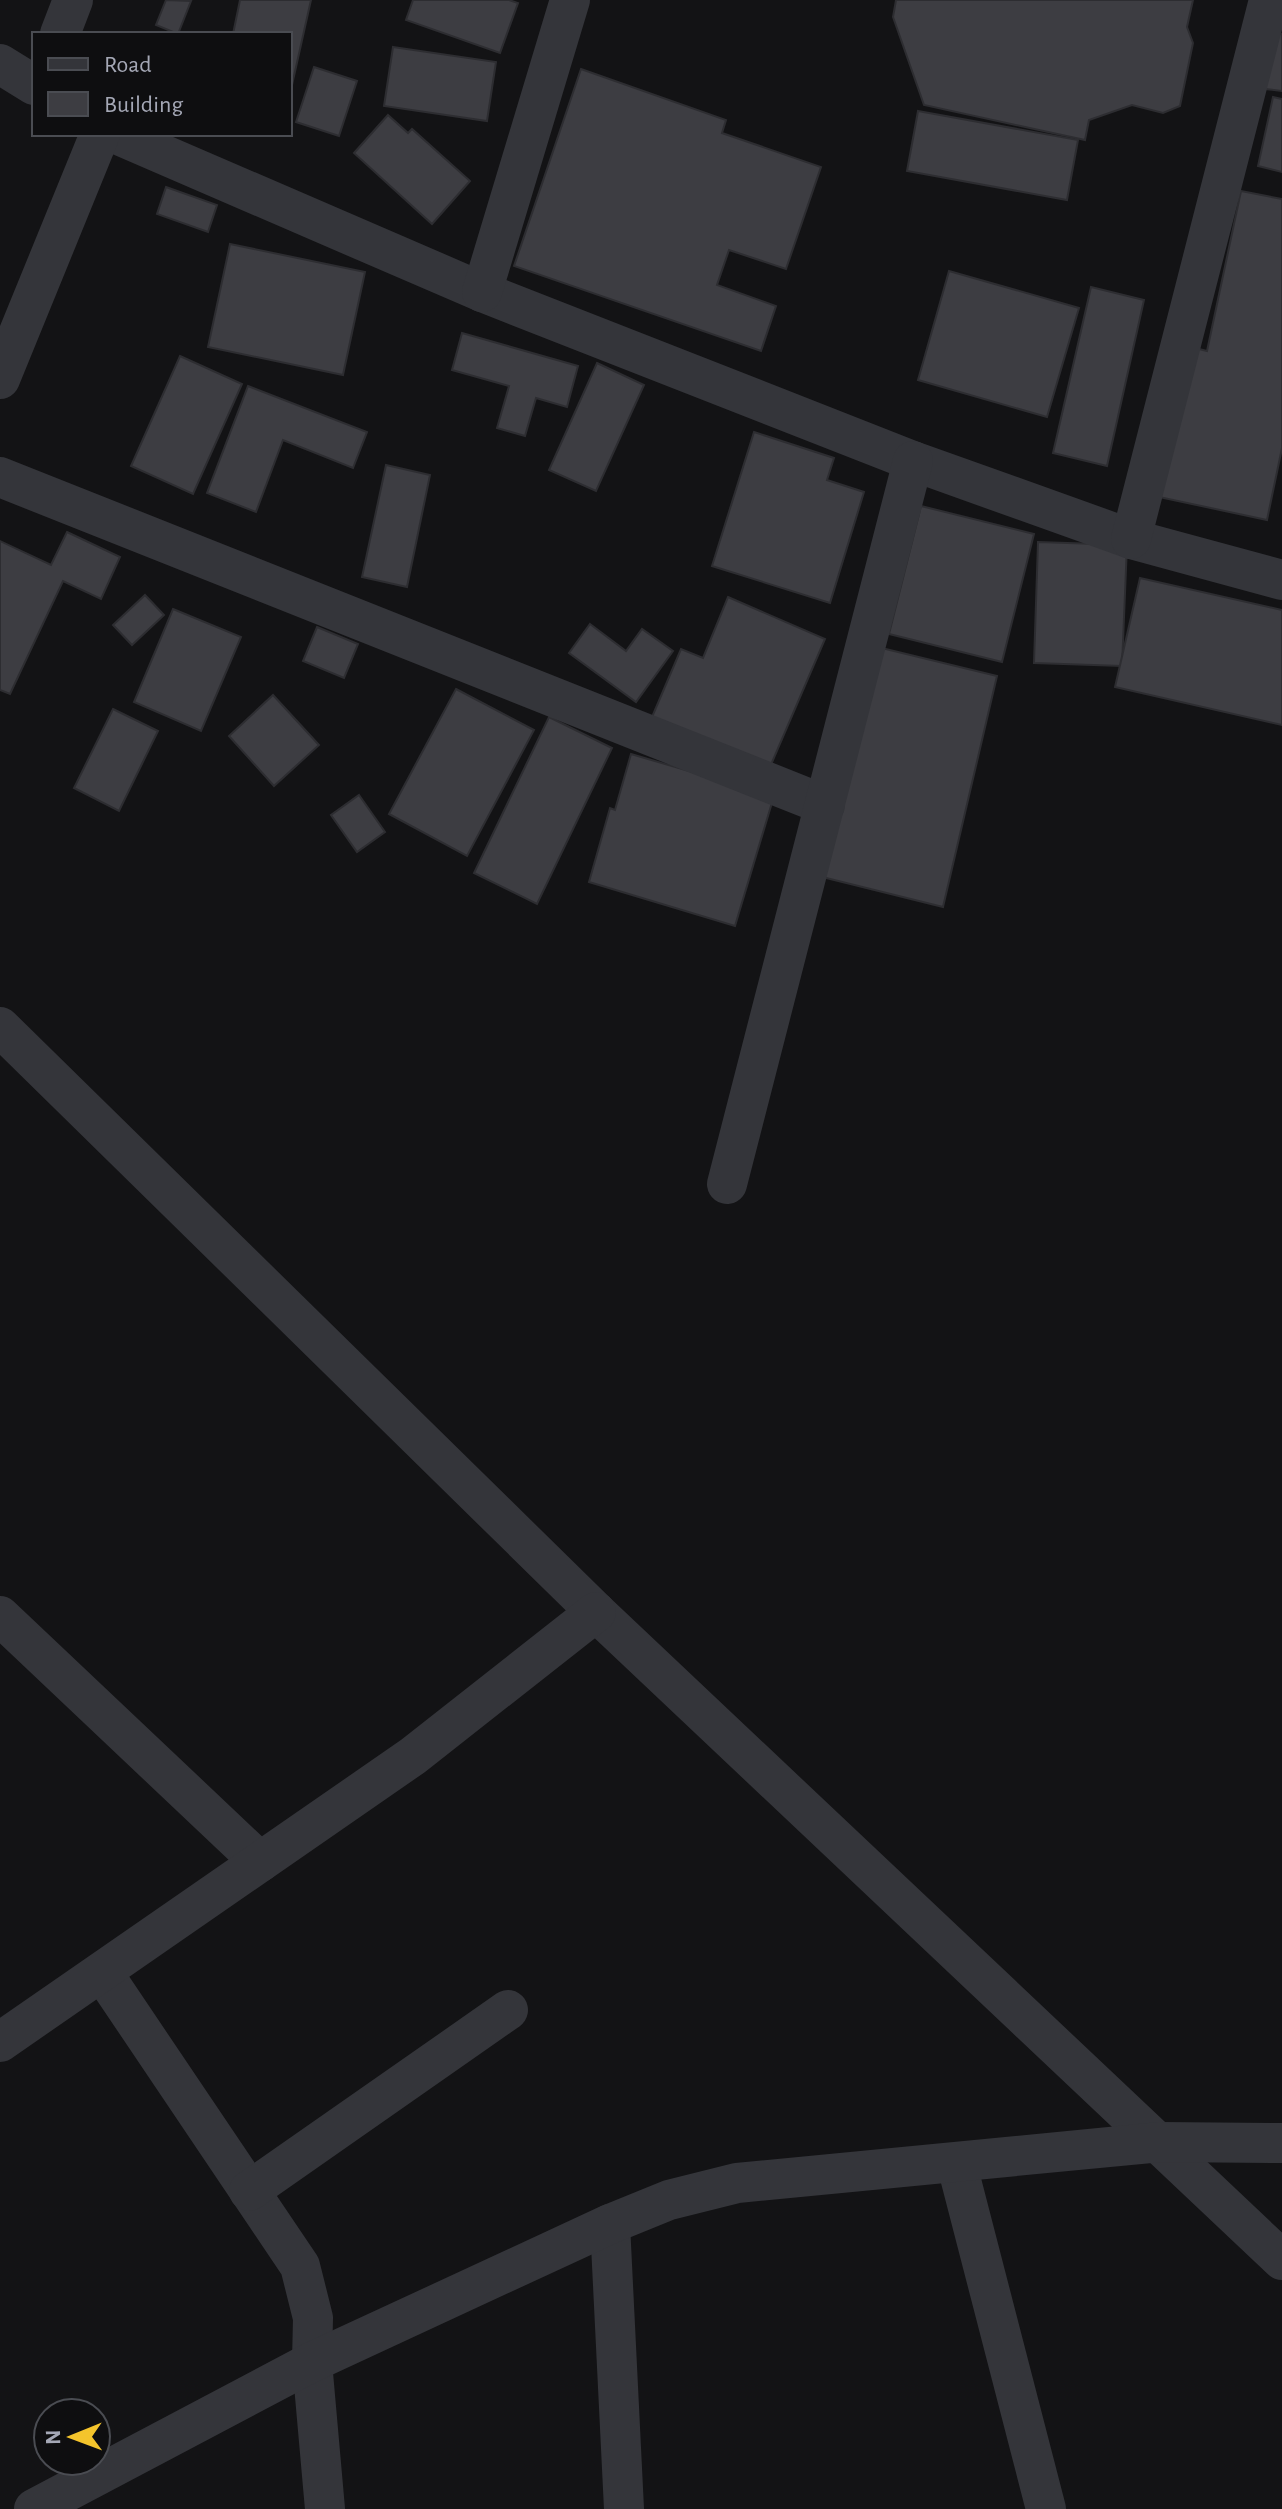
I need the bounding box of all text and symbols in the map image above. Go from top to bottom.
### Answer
legend [32,32,292,136]
text: Road [104,53,152,77]
text: Building [104,93,183,117]
north arrow [32,2397,112,2477]
text: N [42,2429,64,2445]

